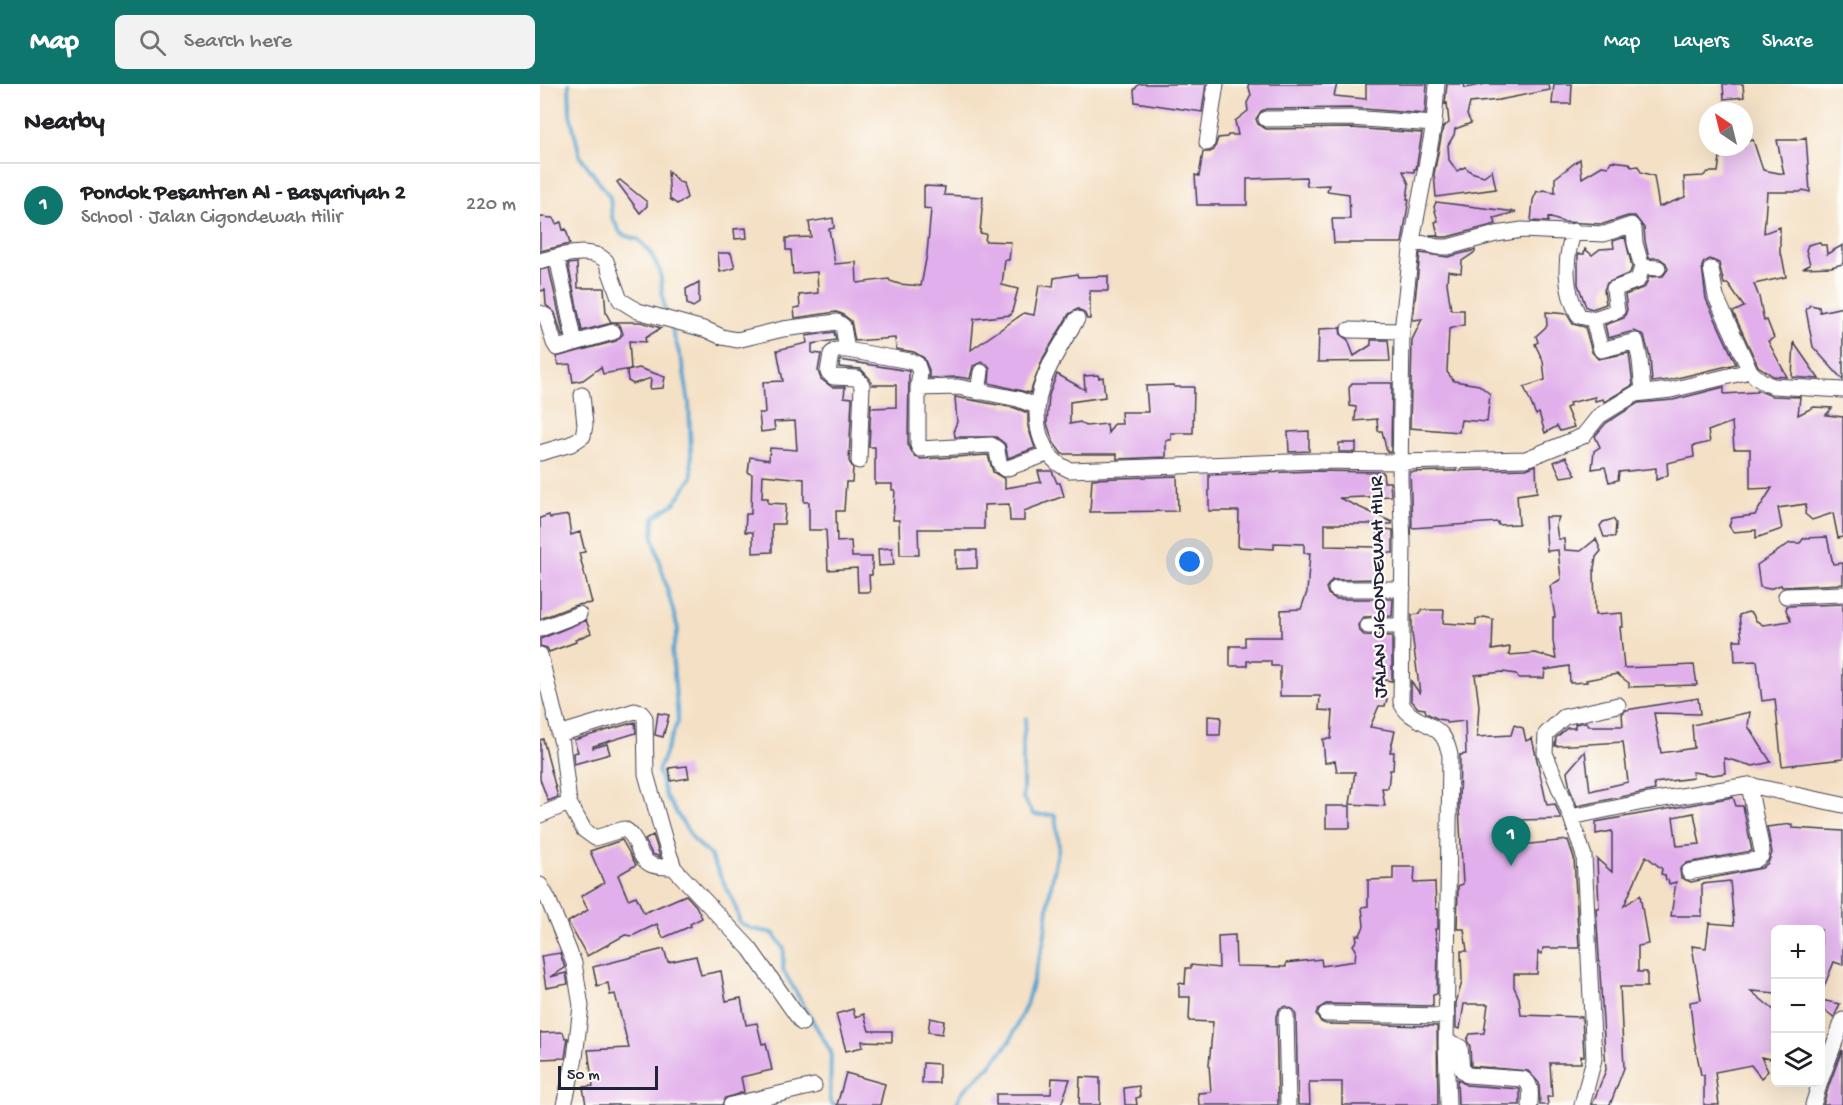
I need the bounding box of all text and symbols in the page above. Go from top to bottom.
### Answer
search box [115,15,535,69]
text: Map [30,26,79,59]
icon: search [136,26,169,59]
text: Search here [184,29,292,55]
text: Map [1604,30,1640,55]
text: Layers [1673,30,1729,55]
text: Share [1762,30,1813,55]
north arrow [1699,102,1753,156]
text: Nearby [24,108,105,139]
text: Pondok Pesantren Al - Basyariyah 2 [81,181,406,207]
text: 1 [39,194,48,217]
text: 220 m [466,194,516,217]
text: School · Jalan Cigondewah Hilir [81,207,342,230]
street label: JALAN CIGONDEWAH HILIR [1367,474,1393,698]
your location [1175,547,1204,576]
pin: 1 [1492,816,1530,866]
map controls [1771,925,1825,1087]
button: + [1771,925,1825,979]
button: − [1771,979,1825,1033]
button: layers [1771,1033,1825,1087]
scale bar [558,1063,658,1090]
text: 50 m [567,1067,600,1086]

